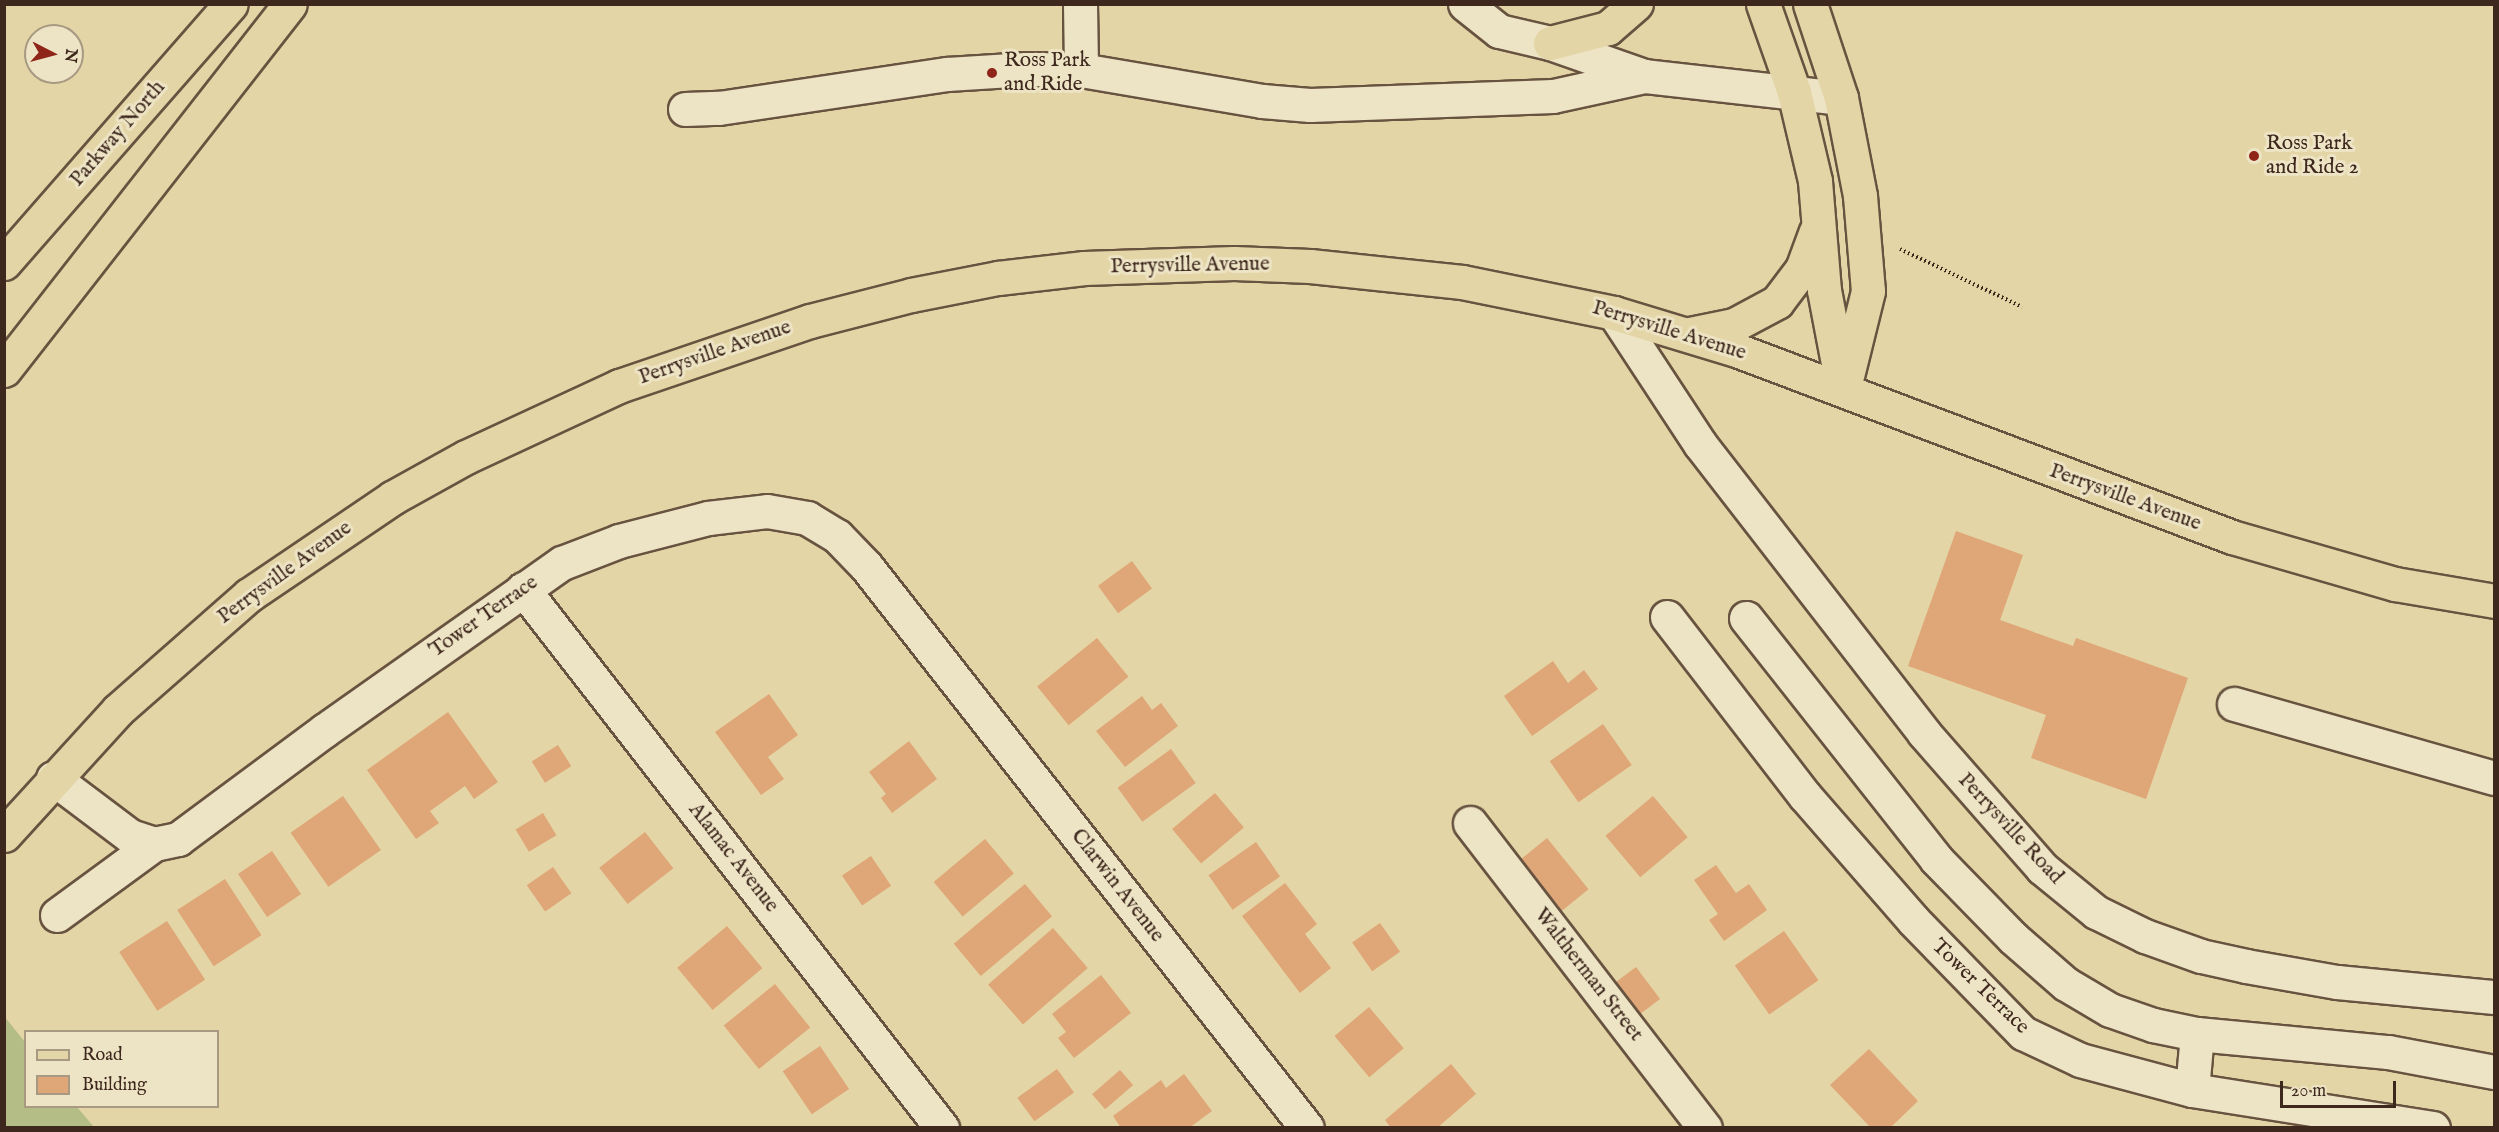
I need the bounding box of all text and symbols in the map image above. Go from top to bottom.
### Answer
north arrow [24,24,84,84]
text: N [59,48,81,64]
place label: Ross Park and Ride [1004,48,1090,98]
marker: Ross Park and Ride [985,66,999,80]
street label: Parkway North [65,76,171,192]
place label: Ross Park and Ride 2 [2266,131,2359,181]
marker: Ross Park and Ride 2 [2247,149,2261,163]
street label: Perrysville Avenue [1110,252,1270,280]
street label: Perrysville Avenue [1589,296,1749,366]
street label: Perrysville Avenue [636,315,794,391]
street label: Perrysville Avenue [2046,459,2204,537]
street label: Perrysville Avenue [213,516,357,630]
street label: Tower Terrace [425,570,543,664]
street label: Perrysville Road [1952,768,2068,890]
street label: Alamac Avenue [682,798,784,918]
street label: Clarwin Avenue [1065,824,1169,948]
street label: Waltherman Street [1528,903,1648,1047]
street label: Tower Terrace [1926,934,2034,1040]
legend [24,1030,219,1108]
text: Road [82,1044,123,1067]
scale bar [2283,1069,2398,1107]
text: Building [82,1074,147,1097]
text: 20 m [2291,1080,2326,1103]

